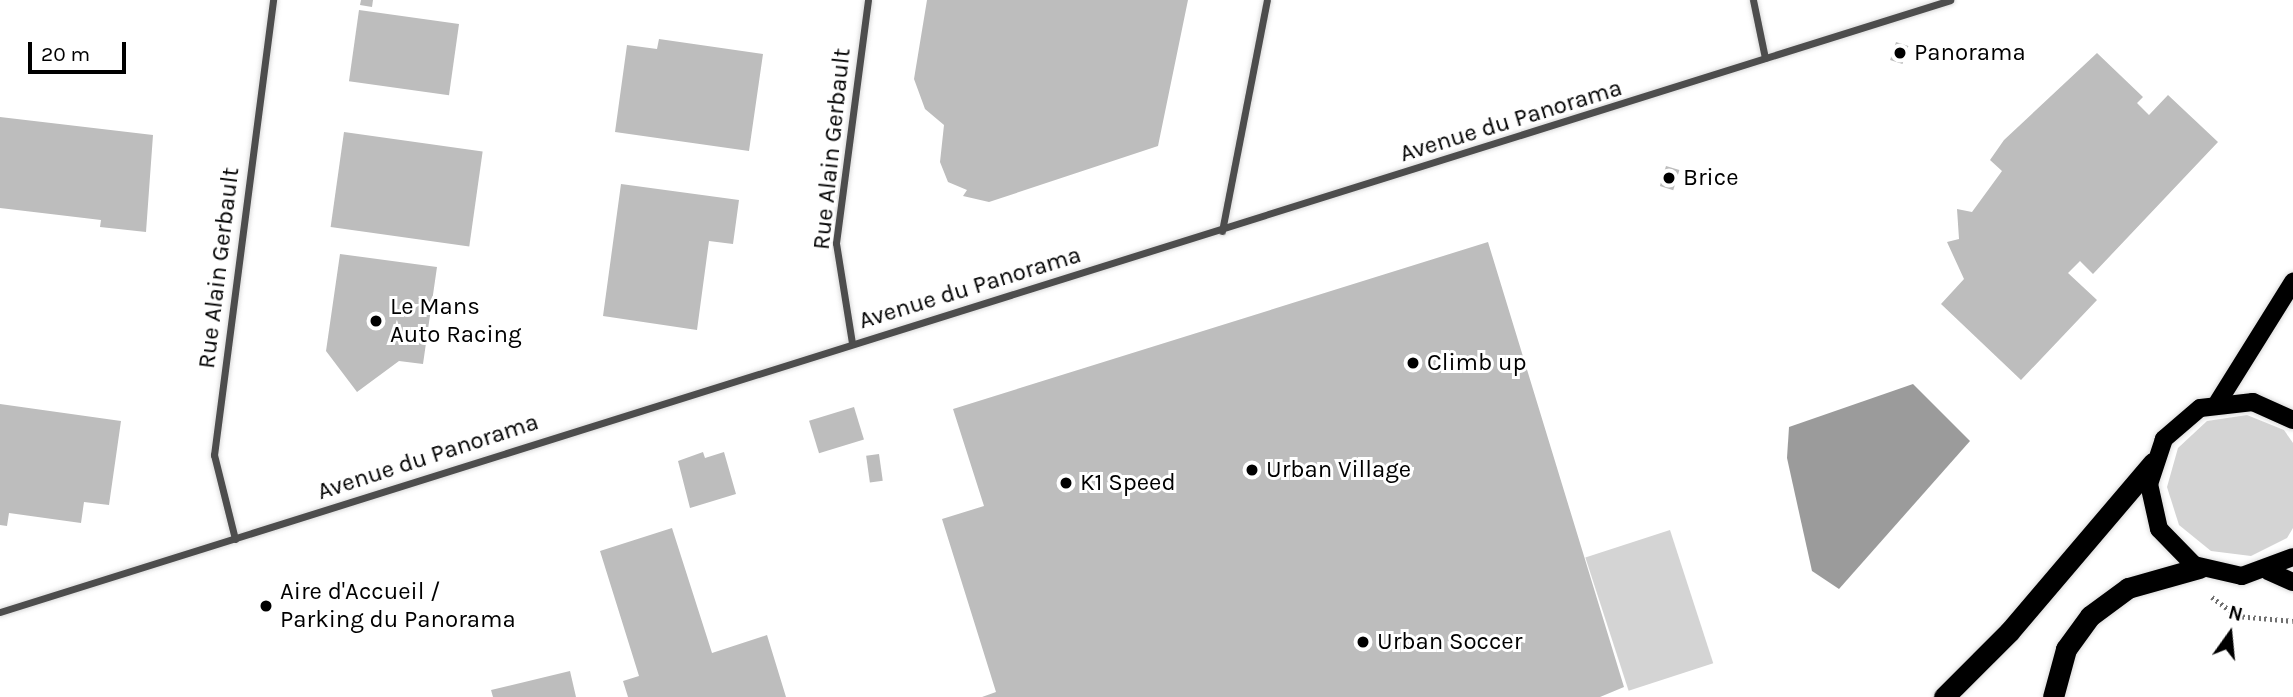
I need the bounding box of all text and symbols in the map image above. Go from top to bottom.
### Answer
scale bar [32,28,130,72]
place label: Panorama [1914,39,2026,67]
text: 20 m [41,42,90,66]
marker: Panorama [1892,45,1908,61]
street label: Rue Alain Gerbault [807,47,857,251]
street label: Avenue du Panorama [1396,73,1626,169]
place label: Brice [1683,164,1738,192]
street label: Rue Alain Gerbault [192,166,246,370]
marker: Brice [1661,170,1677,186]
street label: Avenue du Panorama [855,240,1085,336]
place label: Le Mans Auto Racing [390,293,522,349]
marker: Le Mans Auto Racing [368,313,384,329]
place label: Climb up [1427,349,1527,377]
marker: Climb up [1405,355,1421,371]
street label: Avenue du Panorama [314,408,542,506]
place label: Urban Village [1266,456,1411,484]
marker: Urban Village [1244,462,1260,478]
place label: K1 Speed [1080,469,1176,497]
marker: K1 Speed [1058,475,1074,491]
place label: Aire d'Accueil / Parking du Panorama [280,578,516,634]
marker: Aire d'Accueil / Parking du Panorama [258,598,274,614]
north arrow [2195,599,2265,669]
text: N [2226,601,2245,626]
place label: Urban Soccer [1377,628,1522,656]
marker: Urban Soccer [1355,634,1371,650]

